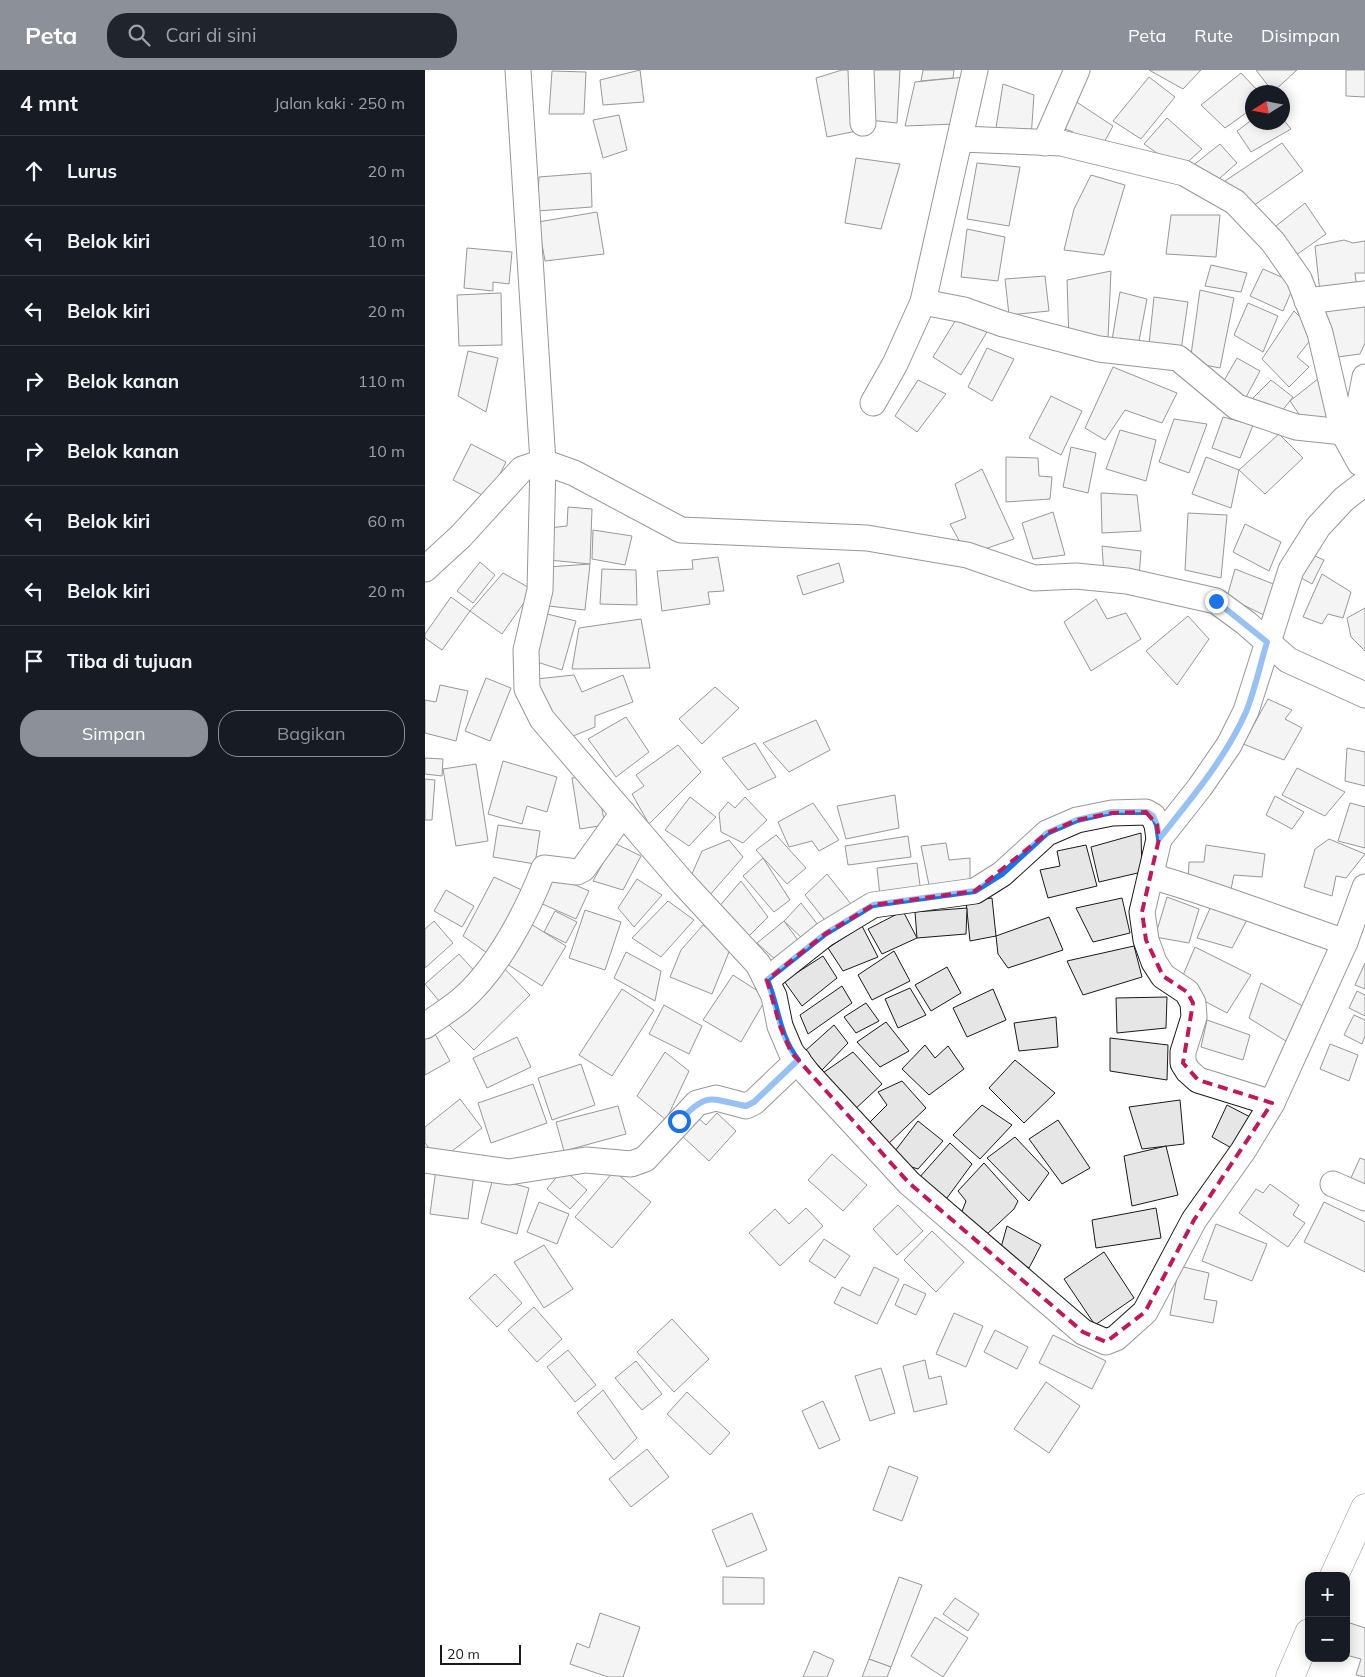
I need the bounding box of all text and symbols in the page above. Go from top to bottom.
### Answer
search box [107,13,457,58]
text: Peta [25,20,77,50]
icon: search [125,21,153,49]
text: Cari di sini [165,23,256,47]
text: Peta [1128,24,1166,47]
text: Rute [1194,24,1233,47]
text: Disimpan [1261,24,1340,47]
north arrow [1245,85,1290,130]
text: 4 mnt [20,90,78,116]
text: Jalan kaki · 250 m [274,93,405,113]
icon: ahead [20,157,48,185]
text: Lurus [67,159,117,183]
text: 20 m [368,161,405,181]
icon: left [20,227,48,255]
text: Belok kiri [67,229,150,253]
text: 10 m [368,231,405,251]
icon: left [20,297,48,325]
text: Belok kiri [67,299,150,323]
text: 20 m [368,301,405,321]
icon: right [20,367,48,395]
text: Belok kanan [67,369,179,393]
text: 110 m [358,371,405,391]
icon: right [20,437,48,465]
text: Belok kanan [67,439,179,463]
text: 10 m [368,441,405,461]
icon: left [20,507,48,535]
text: Belok kiri [67,509,150,533]
text: 60 m [368,511,405,531]
icon: left [20,577,48,605]
text: Belok kiri [67,579,150,603]
text: 20 m [368,581,405,601]
route end [1205,590,1228,613]
icon: arrive [20,647,48,675]
text: Tiba di tujuan [67,649,192,673]
button: Simpan [20,710,208,757]
button: Bagikan [218,710,405,757]
route start [668,1110,691,1133]
map controls [1305,1572,1350,1662]
button: + [1305,1572,1350,1617]
button: − [1305,1617,1350,1662]
scale bar [440,1642,521,1665]
text: 20 m [447,1645,480,1663]

